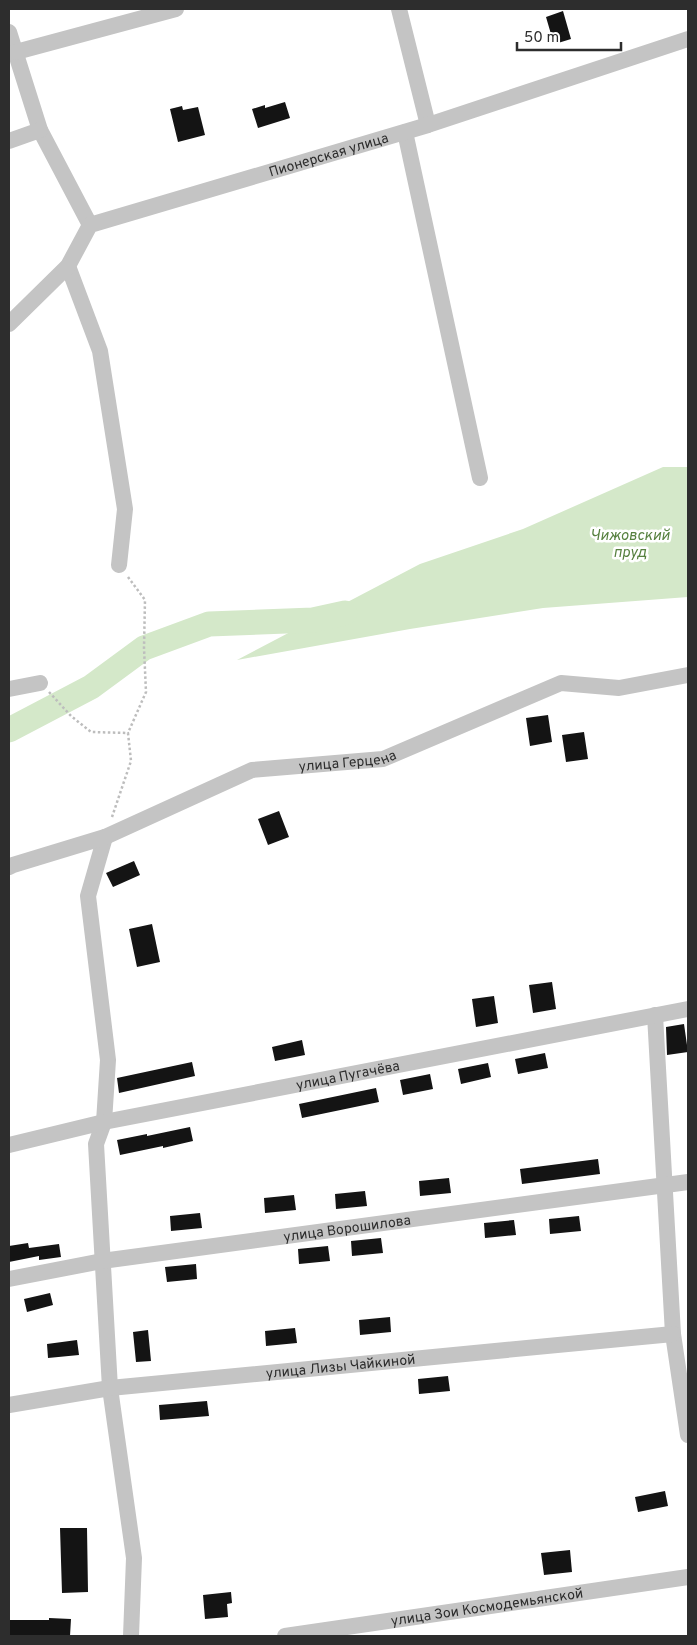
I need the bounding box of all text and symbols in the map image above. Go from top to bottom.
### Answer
scale bar [517,20,621,52]
text: 50 m [524,29,559,48]
street label: Пионерская улица [267,130,391,182]
water label: Чижовский пруд [590,527,671,563]
street label: улица Герцена [298,747,399,776]
street label: улица Пугачёва [295,1058,401,1095]
street label: улица Ворошилова [283,1212,412,1246]
street label: улица Лизы Чайкиной [265,1352,416,1383]
street label: улица Зои Космодемьянской [390,1585,584,1630]

